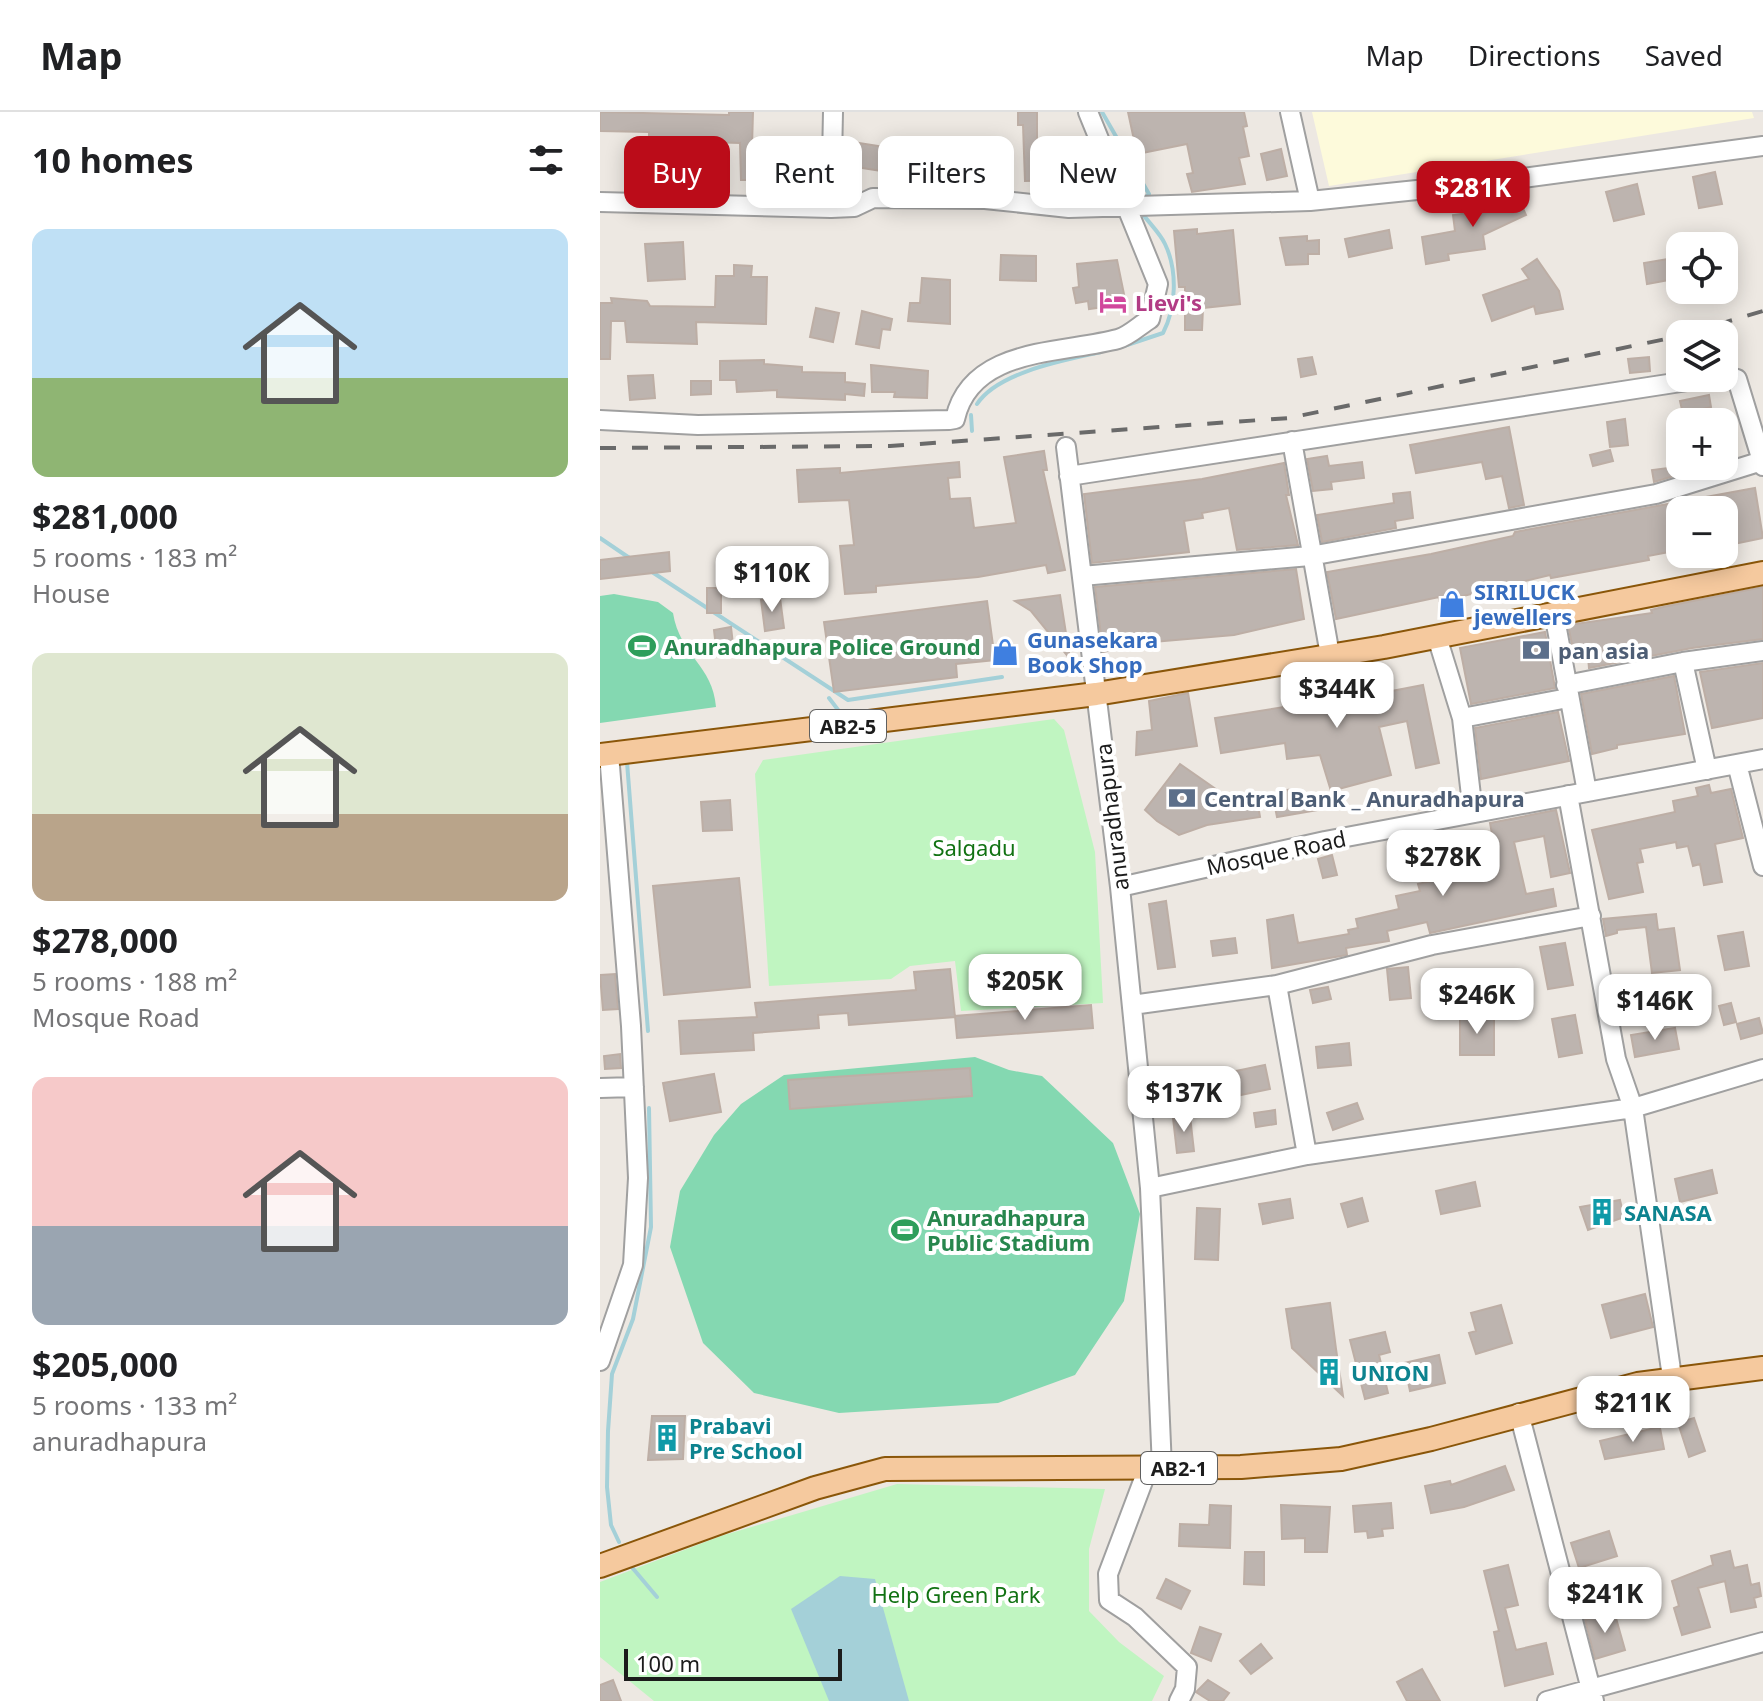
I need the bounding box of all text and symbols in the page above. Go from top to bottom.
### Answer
text: Map [40,29,123,81]
text: Map [1365,36,1424,74]
text: Directions [1468,36,1601,74]
text: Saved [1645,36,1723,74]
chip: Buy [624,136,730,208]
chip: Rent [746,136,862,208]
chip: Filters [878,136,1014,208]
chip: New [1030,136,1145,208]
text: 10 homes [32,137,194,183]
icon: filters [524,138,568,182]
pin: $281K [1417,161,1529,229]
text: $281K [1435,169,1511,205]
map controls [1666,232,1738,568]
button: locate [1666,232,1738,304]
icon: home [228,281,372,425]
hotel icon: Lievi's [1098,287,1128,317]
place label: Lievi's [1135,287,1202,317]
button: layers [1666,320,1738,392]
button: + [1666,408,1738,480]
text: $281,000 [32,493,178,539]
button: − [1666,496,1738,568]
text: 5 rooms · 183 m² [32,539,237,575]
pin: $110K [716,546,828,614]
text: $110K [734,554,810,590]
text: House [32,575,110,611]
place label: SIRILUCK jewellers [1472,576,1576,631]
shop icon: SIRILUCK jewellers [1437,589,1467,619]
place label: Gunasekara Book Shop [1027,624,1158,679]
sports icon: Anuradhapura Police Ground [627,631,657,661]
place label: Anuradhapura Police Ground [664,631,981,661]
bank icon: pan asia [1521,635,1551,665]
place label: pan asia [1558,635,1649,665]
shop icon: Gunasekara Book Shop [990,637,1020,667]
pin: $344K [1281,662,1393,730]
text: $344K [1299,670,1375,706]
icon: home [228,705,372,849]
road number: AB2-5 [810,710,886,742]
street label: anuradhapura [1087,742,1135,892]
bank icon: Central Bank _ Anuradhapura [1167,783,1197,813]
place label: Central Bank _ Anuradhapura [1204,783,1525,813]
street label: Mosque Road [1203,823,1349,881]
pin: $278K [1387,830,1499,898]
park label: Salgadu [932,832,1016,862]
text: $278K [1405,838,1481,874]
text: $278,000 [32,917,178,963]
pin: $205K [969,954,1081,1022]
text: $205K [987,962,1063,998]
text: 5 rooms · 188 m² [32,963,237,999]
pin: $246K [1421,968,1533,1036]
pin: $146K [1599,974,1711,1042]
text: $246K [1439,976,1515,1012]
text: $146K [1617,982,1693,1018]
text: Mosque Road [32,999,200,1035]
pin: $137K [1128,1066,1240,1134]
text: $137K [1146,1074,1222,1110]
icon: home [228,1129,372,1273]
building icon: SANASA [1587,1197,1617,1227]
place label: SANASA [1624,1197,1713,1227]
place label: Anuradhapura Public Stadium [927,1202,1090,1257]
sports icon: Anuradhapura Public Stadium [890,1215,920,1245]
text: $205,000 [32,1341,178,1387]
building icon: UNION [1314,1357,1344,1387]
place label: UNION [1351,1357,1429,1387]
pin: $211K [1577,1376,1689,1444]
text: $211K [1595,1384,1671,1420]
text: 5 rooms · 133 m² [32,1387,237,1423]
place label: Prabavi Pre School [689,1410,803,1465]
text: anuradhapura [32,1423,207,1459]
building icon: Prabavi Pre School [652,1423,682,1453]
road number: AB2-1 [1141,1452,1217,1484]
pin: $241K [1549,1567,1661,1635]
text: $241K [1567,1575,1643,1611]
park label: Help Green Park [872,1579,1041,1609]
scale bar [624,1645,842,1681]
text: 100 m [636,1648,700,1678]

